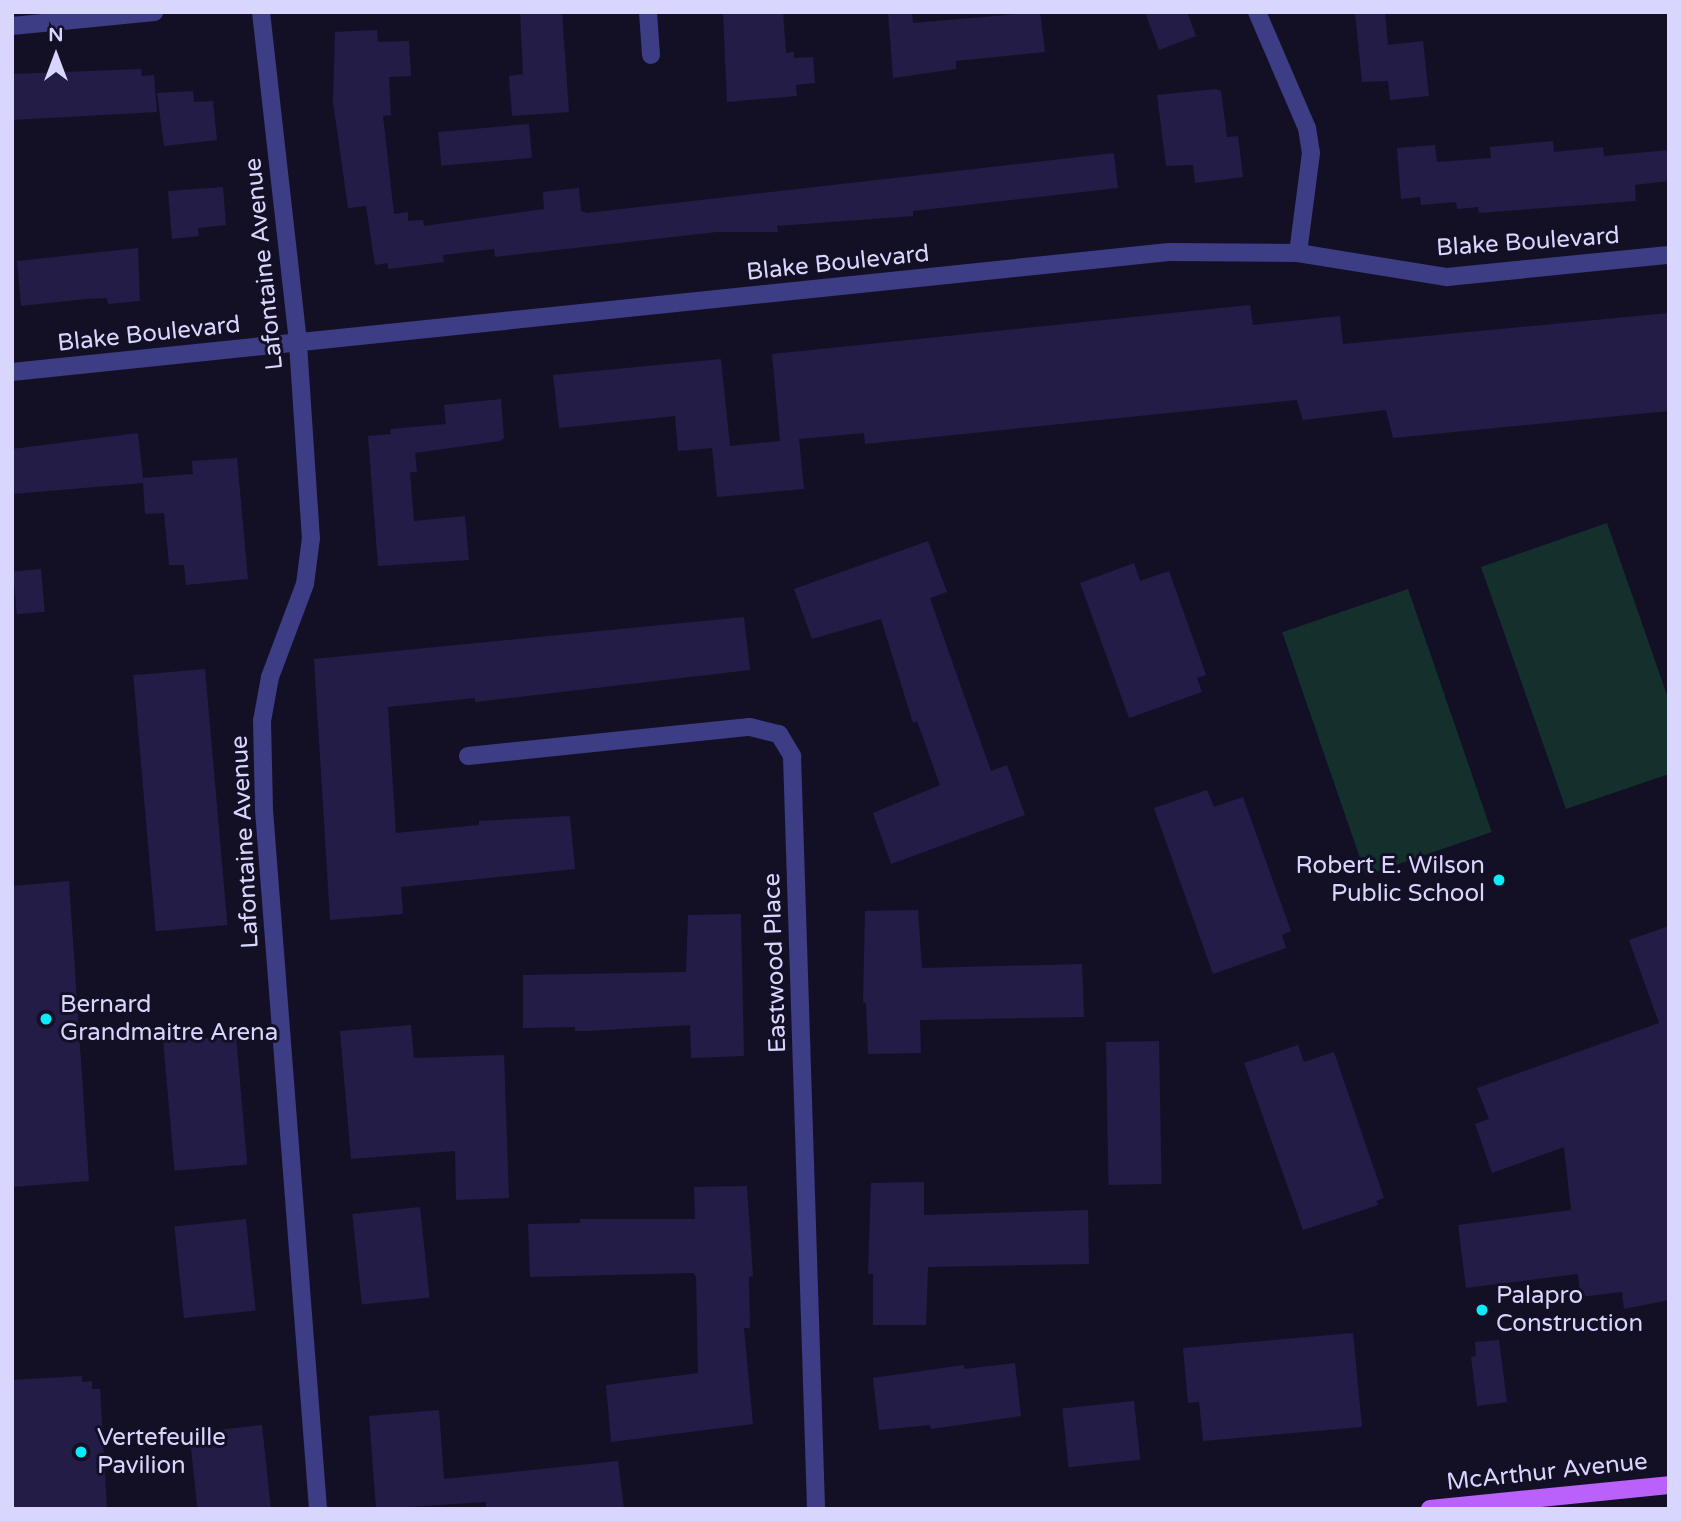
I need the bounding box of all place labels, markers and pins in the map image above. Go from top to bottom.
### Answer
place label: Robert E. Wilson Public School [1295,852,1485,908]
marker: Robert E. Wilson Public School [1491,872,1507,888]
place label: Bernard Grandmaitre Arena [60,991,278,1047]
marker: Bernard Grandmaitre Arena [38,1011,54,1027]
place label: Palapro Construction [1496,1282,1643,1338]
marker: Palapro Construction [1474,1302,1490,1318]
place label: Vertefeuille Pavilion [97,1424,226,1480]
marker: Vertefeuille Pavilion [71,1442,91,1462]

